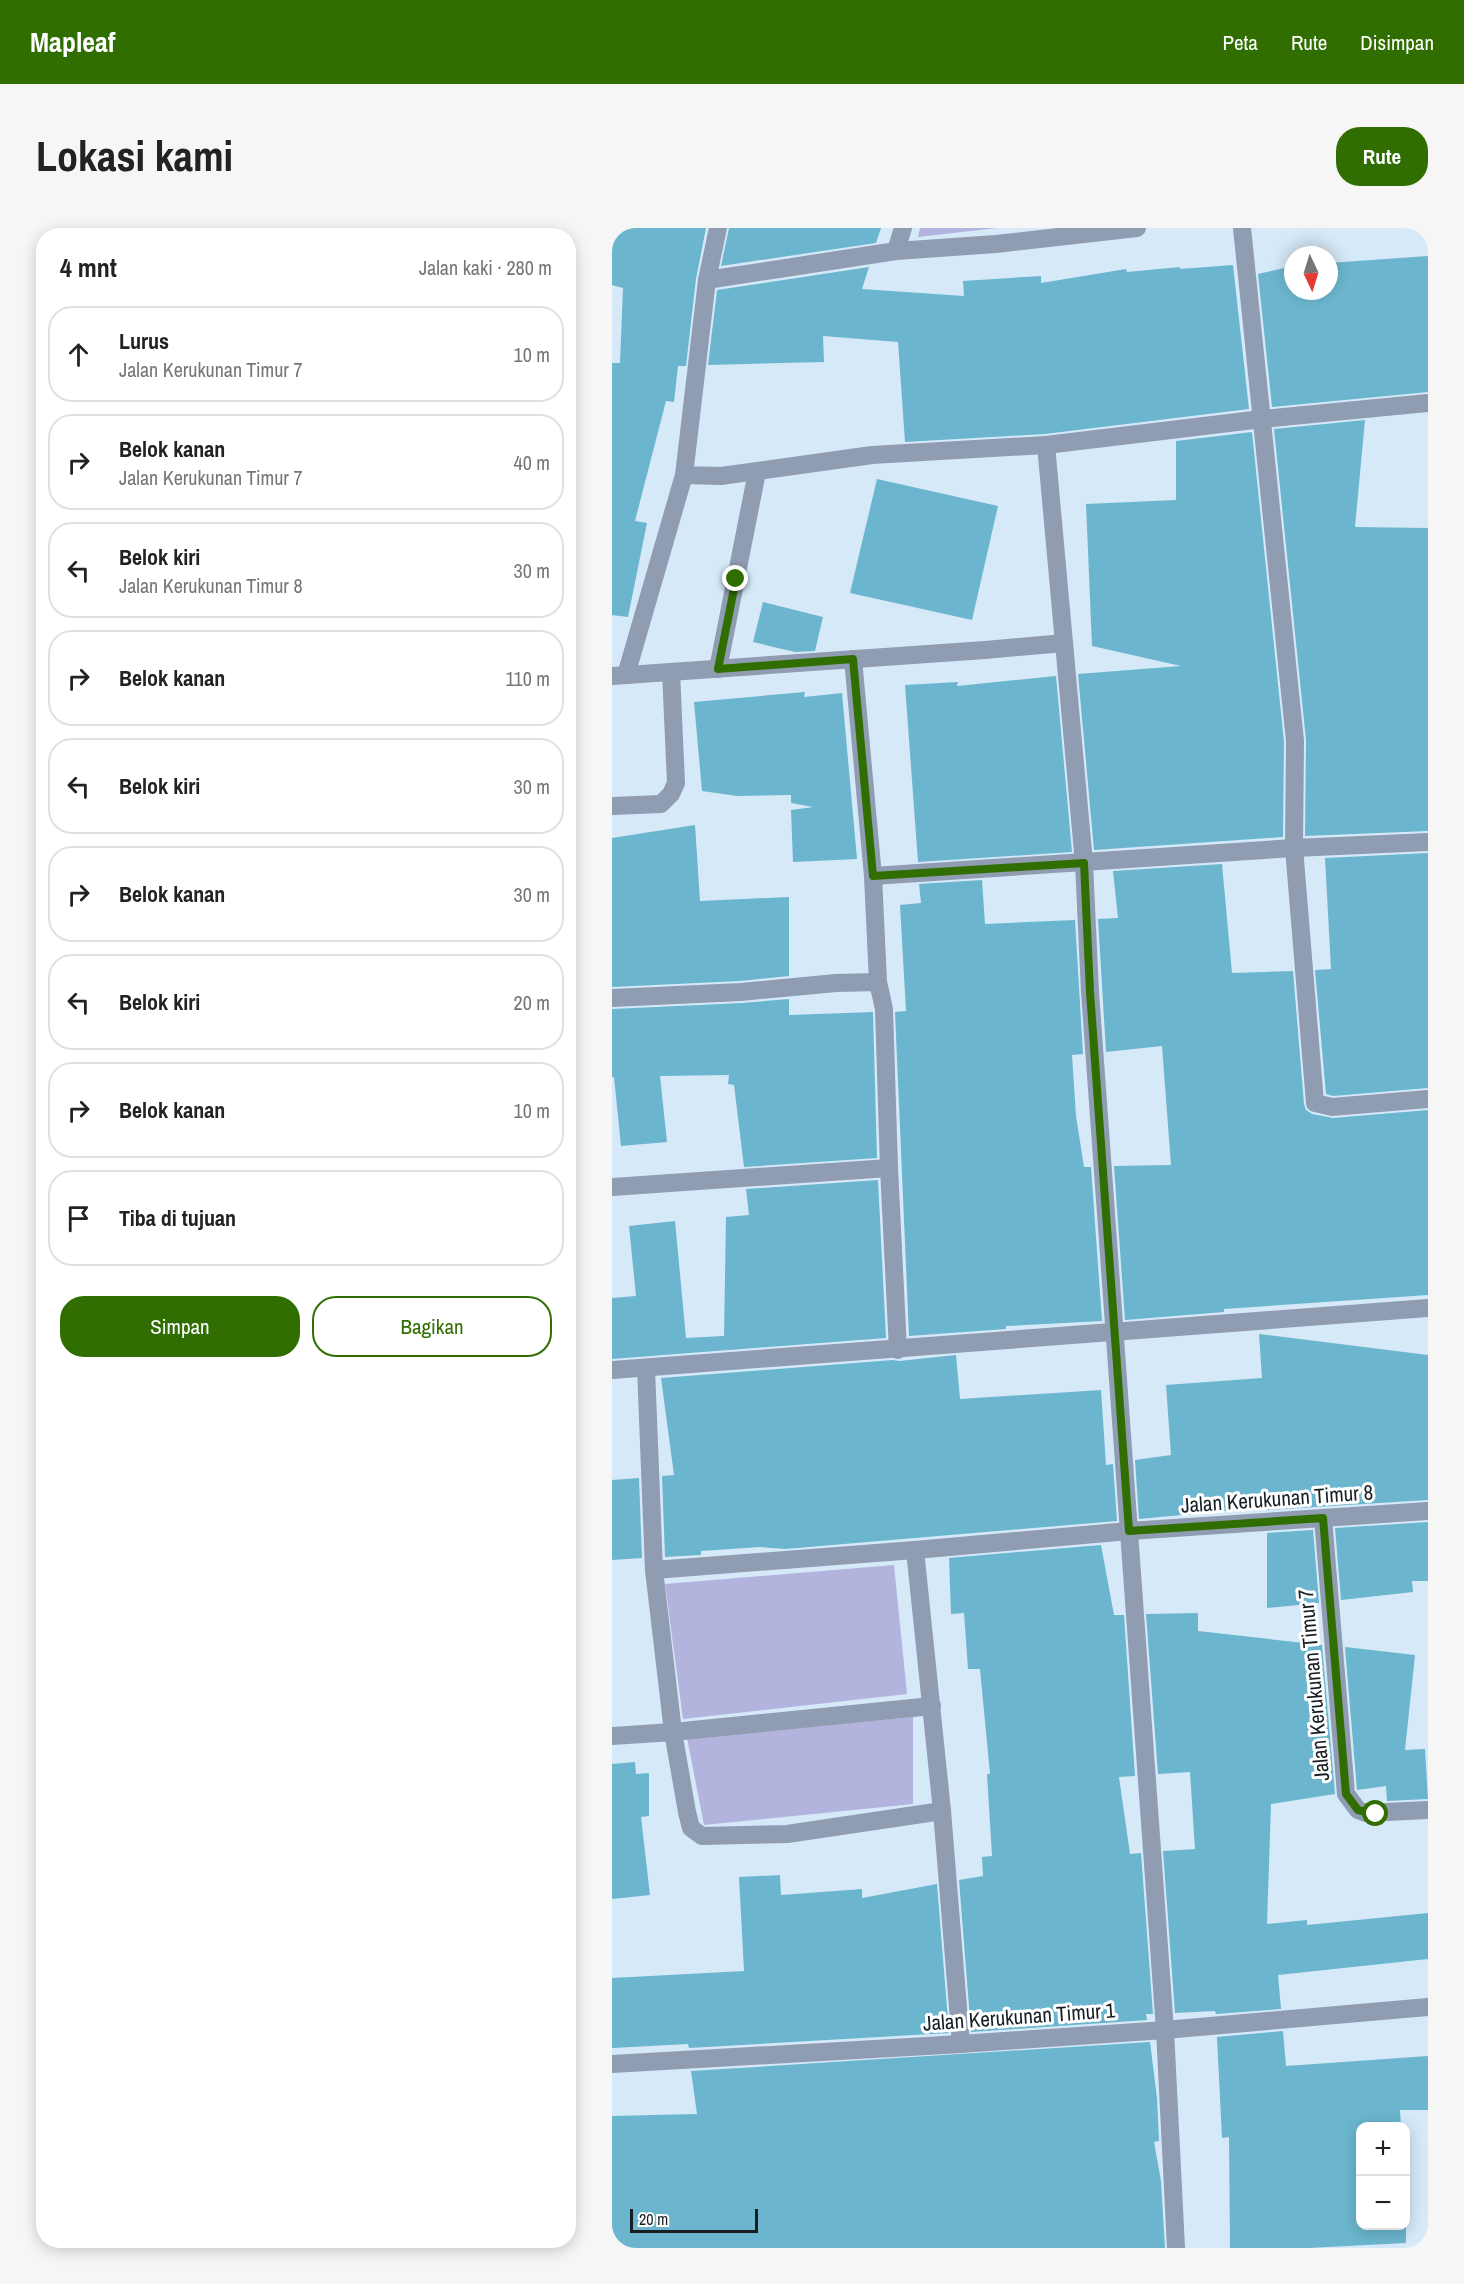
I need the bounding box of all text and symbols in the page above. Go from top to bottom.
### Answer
text: Mapleaf [30,23,115,61]
text: Peta [1222,28,1258,57]
text: Rute [1291,28,1327,57]
text: Disimpan [1360,28,1434,57]
button: Rute [1336,127,1428,186]
text: Lokasi kami [36,128,233,184]
north arrow [1284,246,1338,300]
text: 4 mnt [60,250,117,285]
text: Jalan kaki · 280 m [419,254,552,281]
text: Lurus [119,326,169,356]
icon: ahead [62,338,95,371]
text: 10 m [514,341,550,368]
text: Jalan Kerukunan Timur 7 [119,356,303,383]
text: Belok kanan [119,434,225,464]
icon: right [62,446,95,479]
text: 40 m [514,449,550,476]
text: Jalan Kerukunan Timur 7 [119,464,303,491]
text: Belok kiri [119,542,200,572]
icon: left [62,554,95,587]
text: 30 m [514,557,550,584]
route end [722,565,748,591]
text: Jalan Kerukunan Timur 8 [119,572,303,599]
icon: right [62,662,95,695]
text: Belok kanan [119,663,225,693]
text: 110 m [506,665,550,692]
icon: left [62,770,95,803]
text: Belok kiri [119,771,200,801]
text: 30 m [514,773,550,800]
icon: right [62,878,95,911]
text: Belok kanan [119,879,225,909]
text: 30 m [514,881,550,908]
icon: left [62,986,95,1019]
text: Belok kiri [119,987,200,1017]
text: 20 m [514,989,550,1016]
icon: right [62,1094,95,1127]
text: Belok kanan [119,1095,225,1125]
text: 10 m [514,1097,550,1124]
icon: arrive [62,1202,95,1235]
text: Tiba di tujuan [119,1203,236,1233]
button: Simpan [60,1296,300,1357]
button: Bagikan [312,1296,552,1357]
street label: Jalan Kerukunan Timur 8 [1180,1477,1374,1520]
street label: Jalan Kerukunan Timur 7 [1291,1588,1336,1782]
route start [1362,1800,1388,1826]
street label: Jalan Kerukunan Timur 1 [922,1995,1116,2038]
map controls [1356,2122,1410,2230]
button: + [1356,2122,1410,2176]
button: − [1356,2176,1410,2230]
scale bar [630,2206,758,2234]
text: 20 m [639,2208,668,2230]

